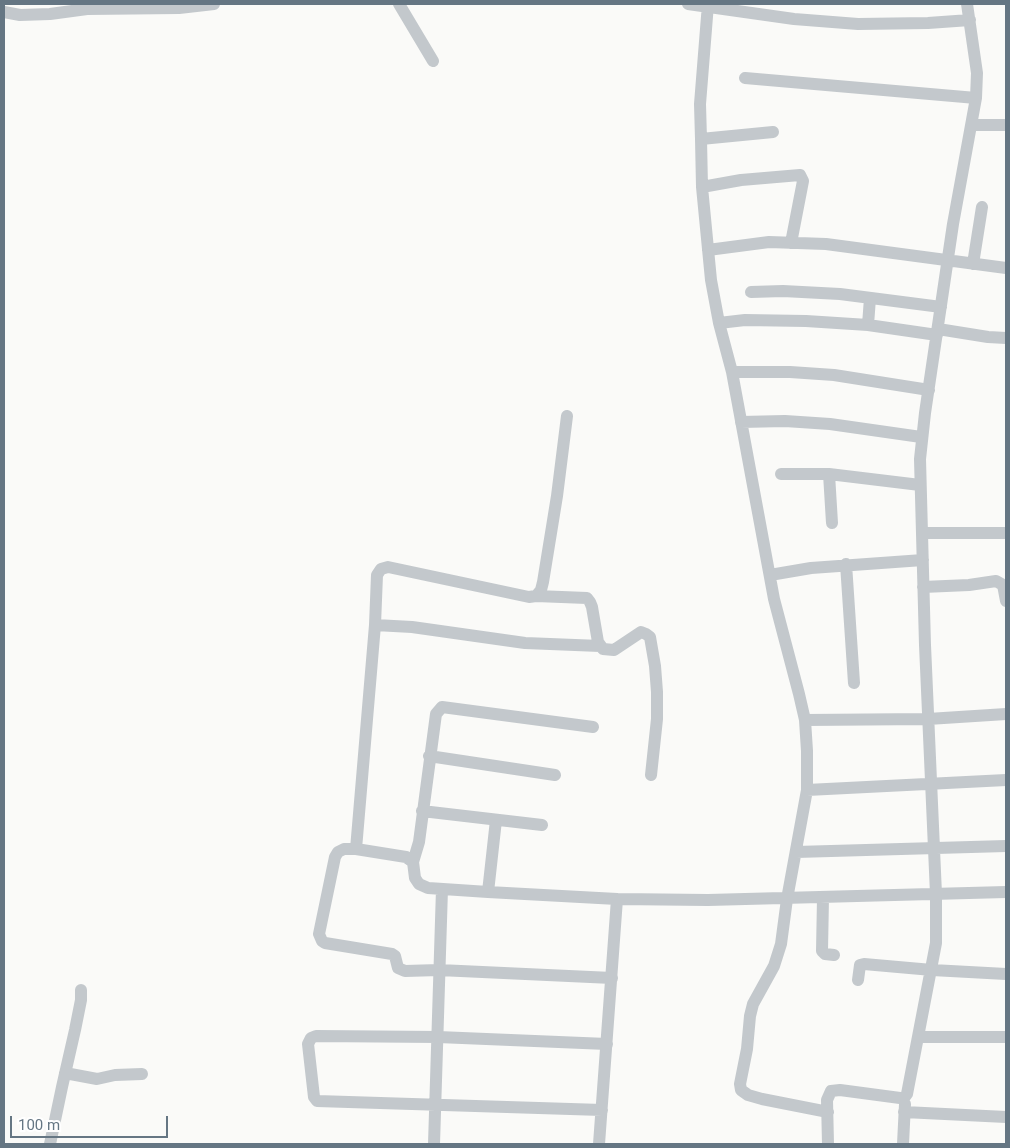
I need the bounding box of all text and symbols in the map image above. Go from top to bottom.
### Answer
scale bar [12,1106,170,1138]
text: 100 m [18,1116,60,1134]

